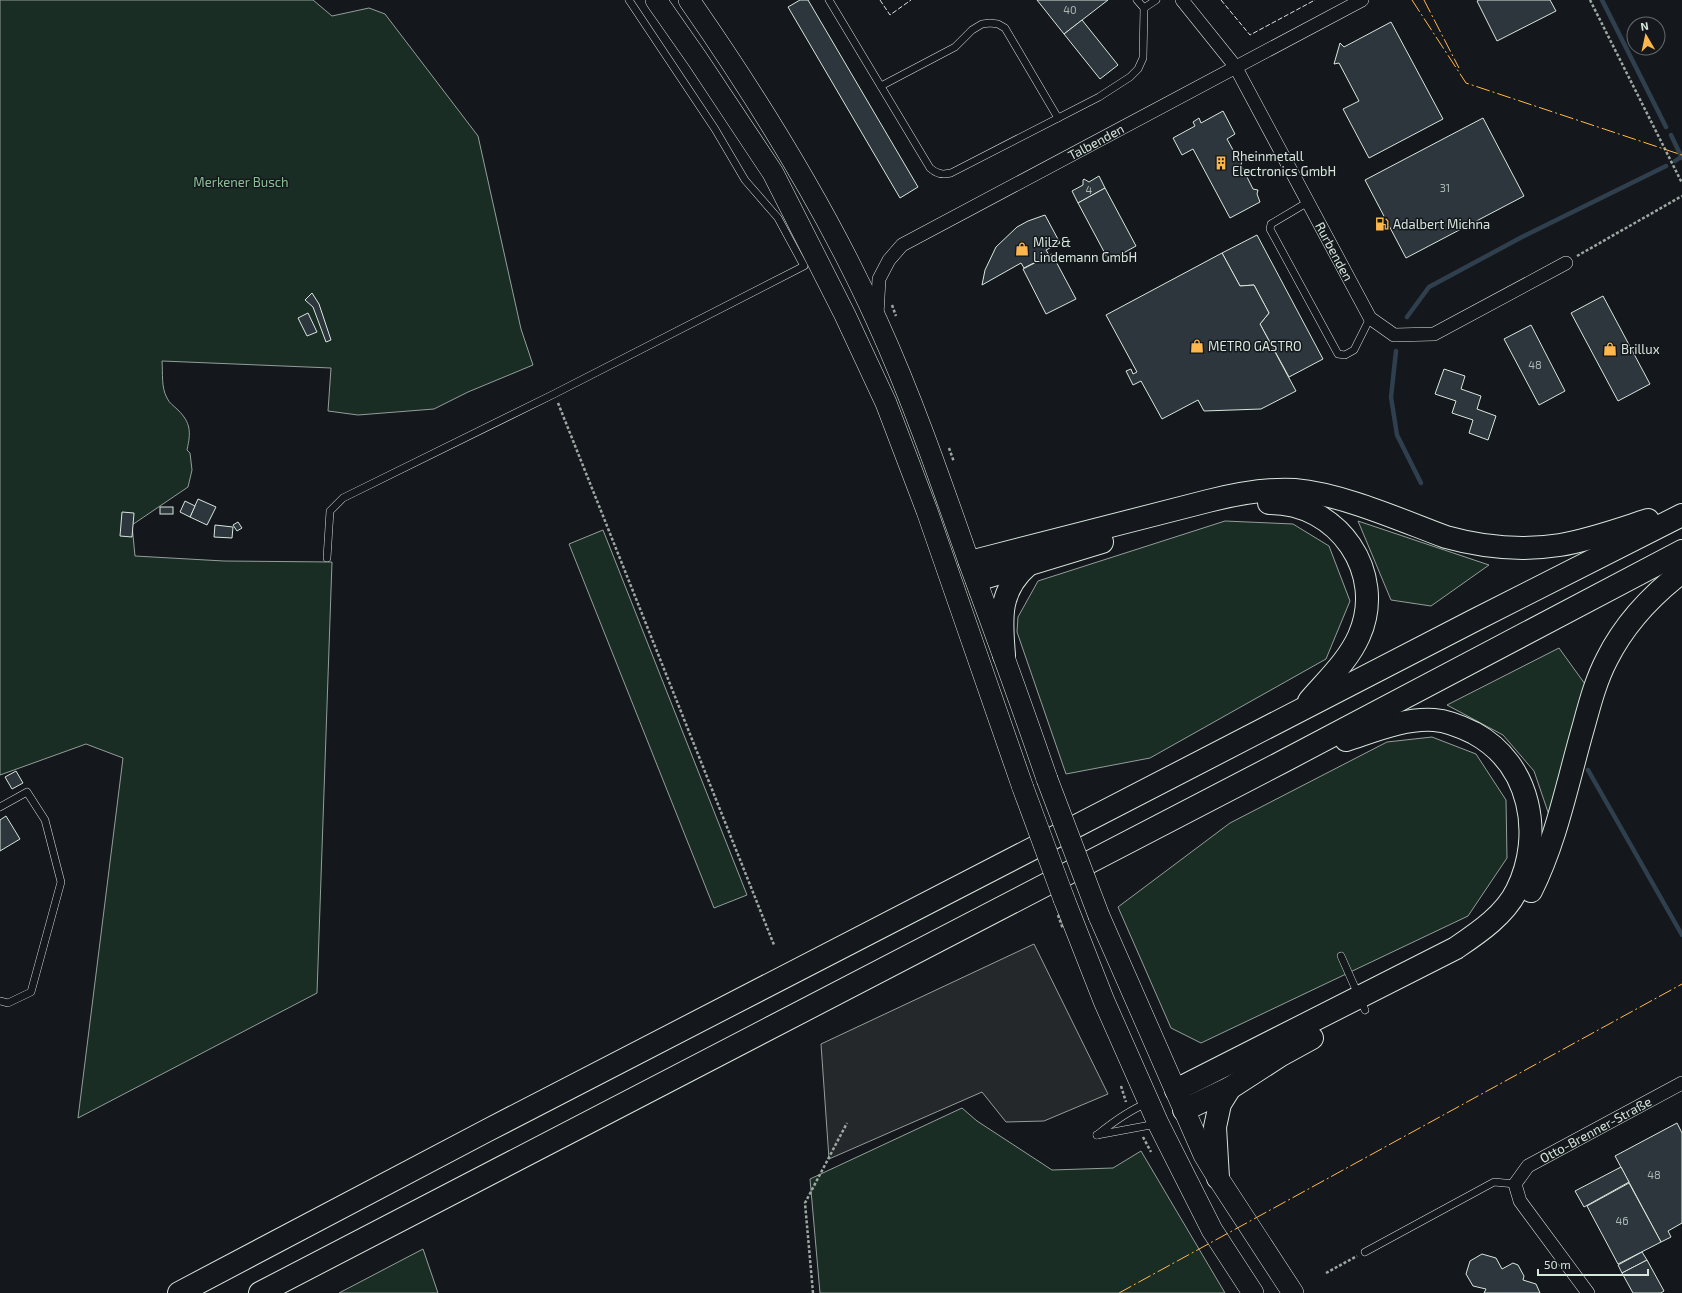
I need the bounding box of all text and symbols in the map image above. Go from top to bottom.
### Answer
house number: 40 [1063,3,1077,16]
north arrow [1626,16,1666,56]
text: N [1639,19,1649,33]
street label: Talbenden [1065,120,1127,163]
place label: Rheinmetall Electronics GmbH [1232,148,1336,179]
building icon: Rheinmetall Electronics GmbH [1213,155,1229,171]
park label: Merkener Busch [193,174,289,190]
house number: 31 [1440,181,1450,194]
house number: 4 [1086,183,1093,196]
fuel station icon: Adalbert Michna [1374,216,1390,232]
place label: Adalbert Michna [1393,216,1490,232]
street label: Rurbenden [1312,219,1357,284]
place label: Milz & Lindemann GmbH [1033,234,1137,265]
shop icon: Milz & Lindemann GmbH [1014,241,1030,257]
shop icon: METRO GASTRO [1189,338,1205,354]
place label: METRO GASTRO [1208,338,1302,354]
shop icon: Brillux [1602,341,1618,357]
place label: Brillux [1621,341,1660,357]
house number: 48 [1528,358,1542,371]
street label: Otto-Brenner-Straße [1537,1093,1654,1166]
house number: 48 [1647,1168,1661,1181]
house number: 46 [1615,1214,1629,1227]
scale bar [1538,1251,1648,1277]
text: 50 m [1544,1257,1571,1271]

